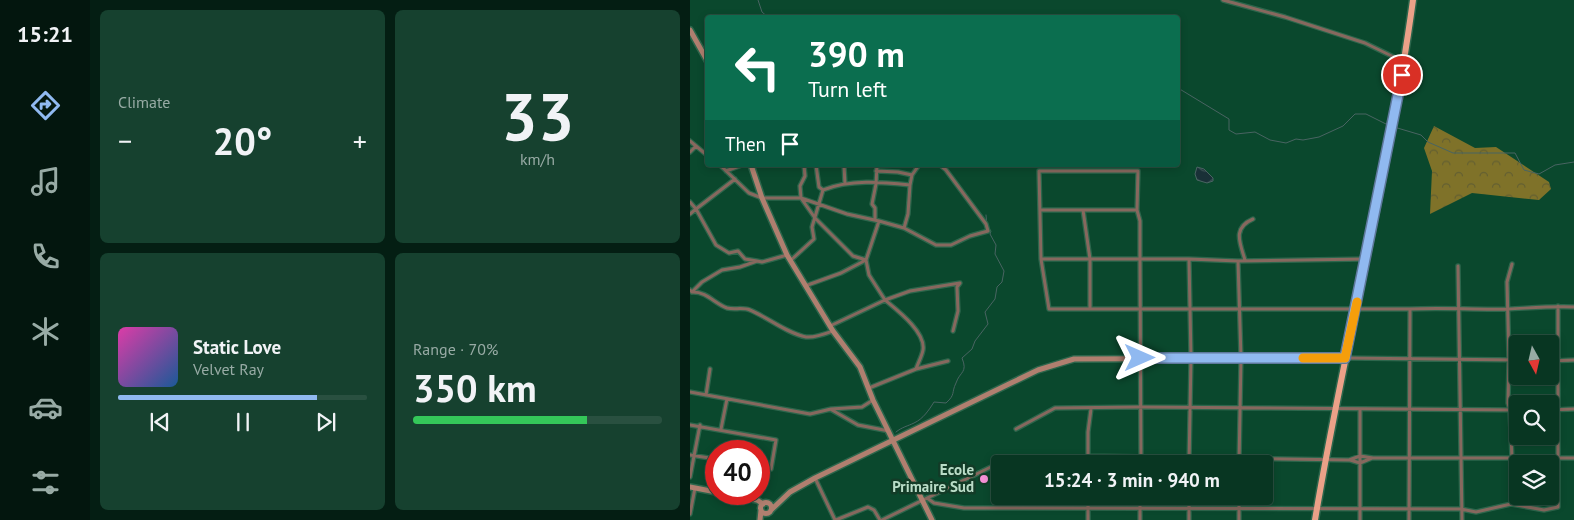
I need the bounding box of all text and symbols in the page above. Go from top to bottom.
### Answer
text: 15:21 [17,20,73,48]
text: 390 m [808,31,905,77]
icon: left [725,35,790,100]
pin [1381,54,1423,96]
icon: arrive [1388,61,1416,89]
text: 33 [501,74,574,158]
text: Turn left [808,75,887,103]
icon: directions [28,88,63,123]
text: Climate [118,92,170,112]
text: 20° [213,116,272,165]
text: − [118,122,132,159]
text: + [353,122,367,159]
icon: arrive [776,130,804,158]
text: Then [725,132,766,156]
text: km/h [520,149,555,169]
icon: music [28,164,63,199]
icon: phone [28,239,63,274]
icon: climate [28,314,63,349]
position arrow [1113,331,1165,383]
text: Static Love [193,335,281,359]
north arrow [1509,335,1559,385]
map controls [1509,335,1559,505]
text: Range · 70% [413,339,498,359]
text: Velvet Ray [193,359,264,379]
text: 350 km [413,363,537,412]
icon: car [28,390,63,425]
button: search [1509,395,1559,445]
icon: previous [146,408,174,436]
icon: pause [229,408,257,436]
icon: next [312,408,340,436]
speed limit sign: 40 [705,440,770,505]
button: layers [1509,455,1559,505]
place label: Ecole Primaire Sud [892,460,974,496]
icon: filters [28,465,63,500]
text: 15:24 · 3 min · 940 m [1044,468,1220,492]
marker: Ecole Primaire Sud [978,473,990,485]

